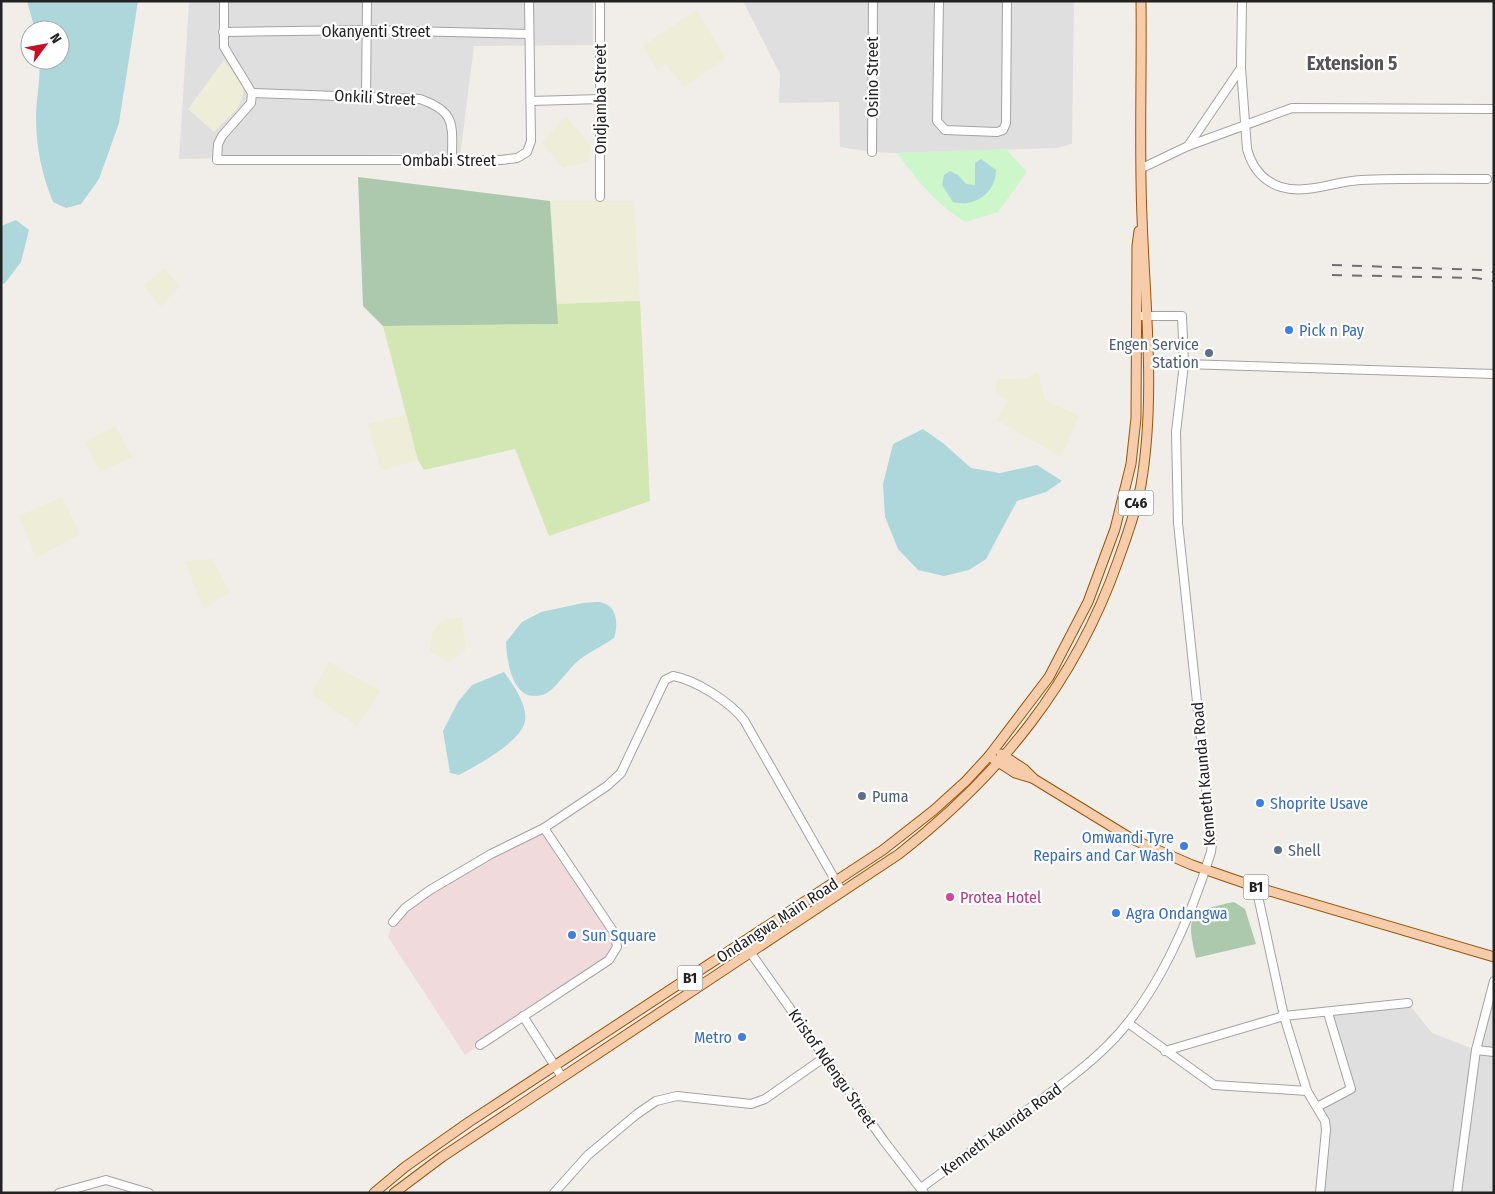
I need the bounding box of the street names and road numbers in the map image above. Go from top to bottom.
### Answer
street label: Okanyenti Street [321,22,431,41]
street label: Osino Street [863,36,882,117]
street label: Ondjamba Street [591,43,610,154]
street label: Onkili Street [334,86,417,109]
street label: Ombabi Street [402,151,497,170]
road number: C46 [1118,490,1154,516]
street label: Kenneth Kaunda Road [1188,701,1219,847]
street label: Ondangwa Main Road [713,874,842,967]
road number: B1 [1244,874,1268,900]
road number: B1 [678,966,702,990]
street label: Kristof Ndengu Street [785,1005,881,1132]
street label: Kenneth Kaunda Road [937,1079,1065,1180]

